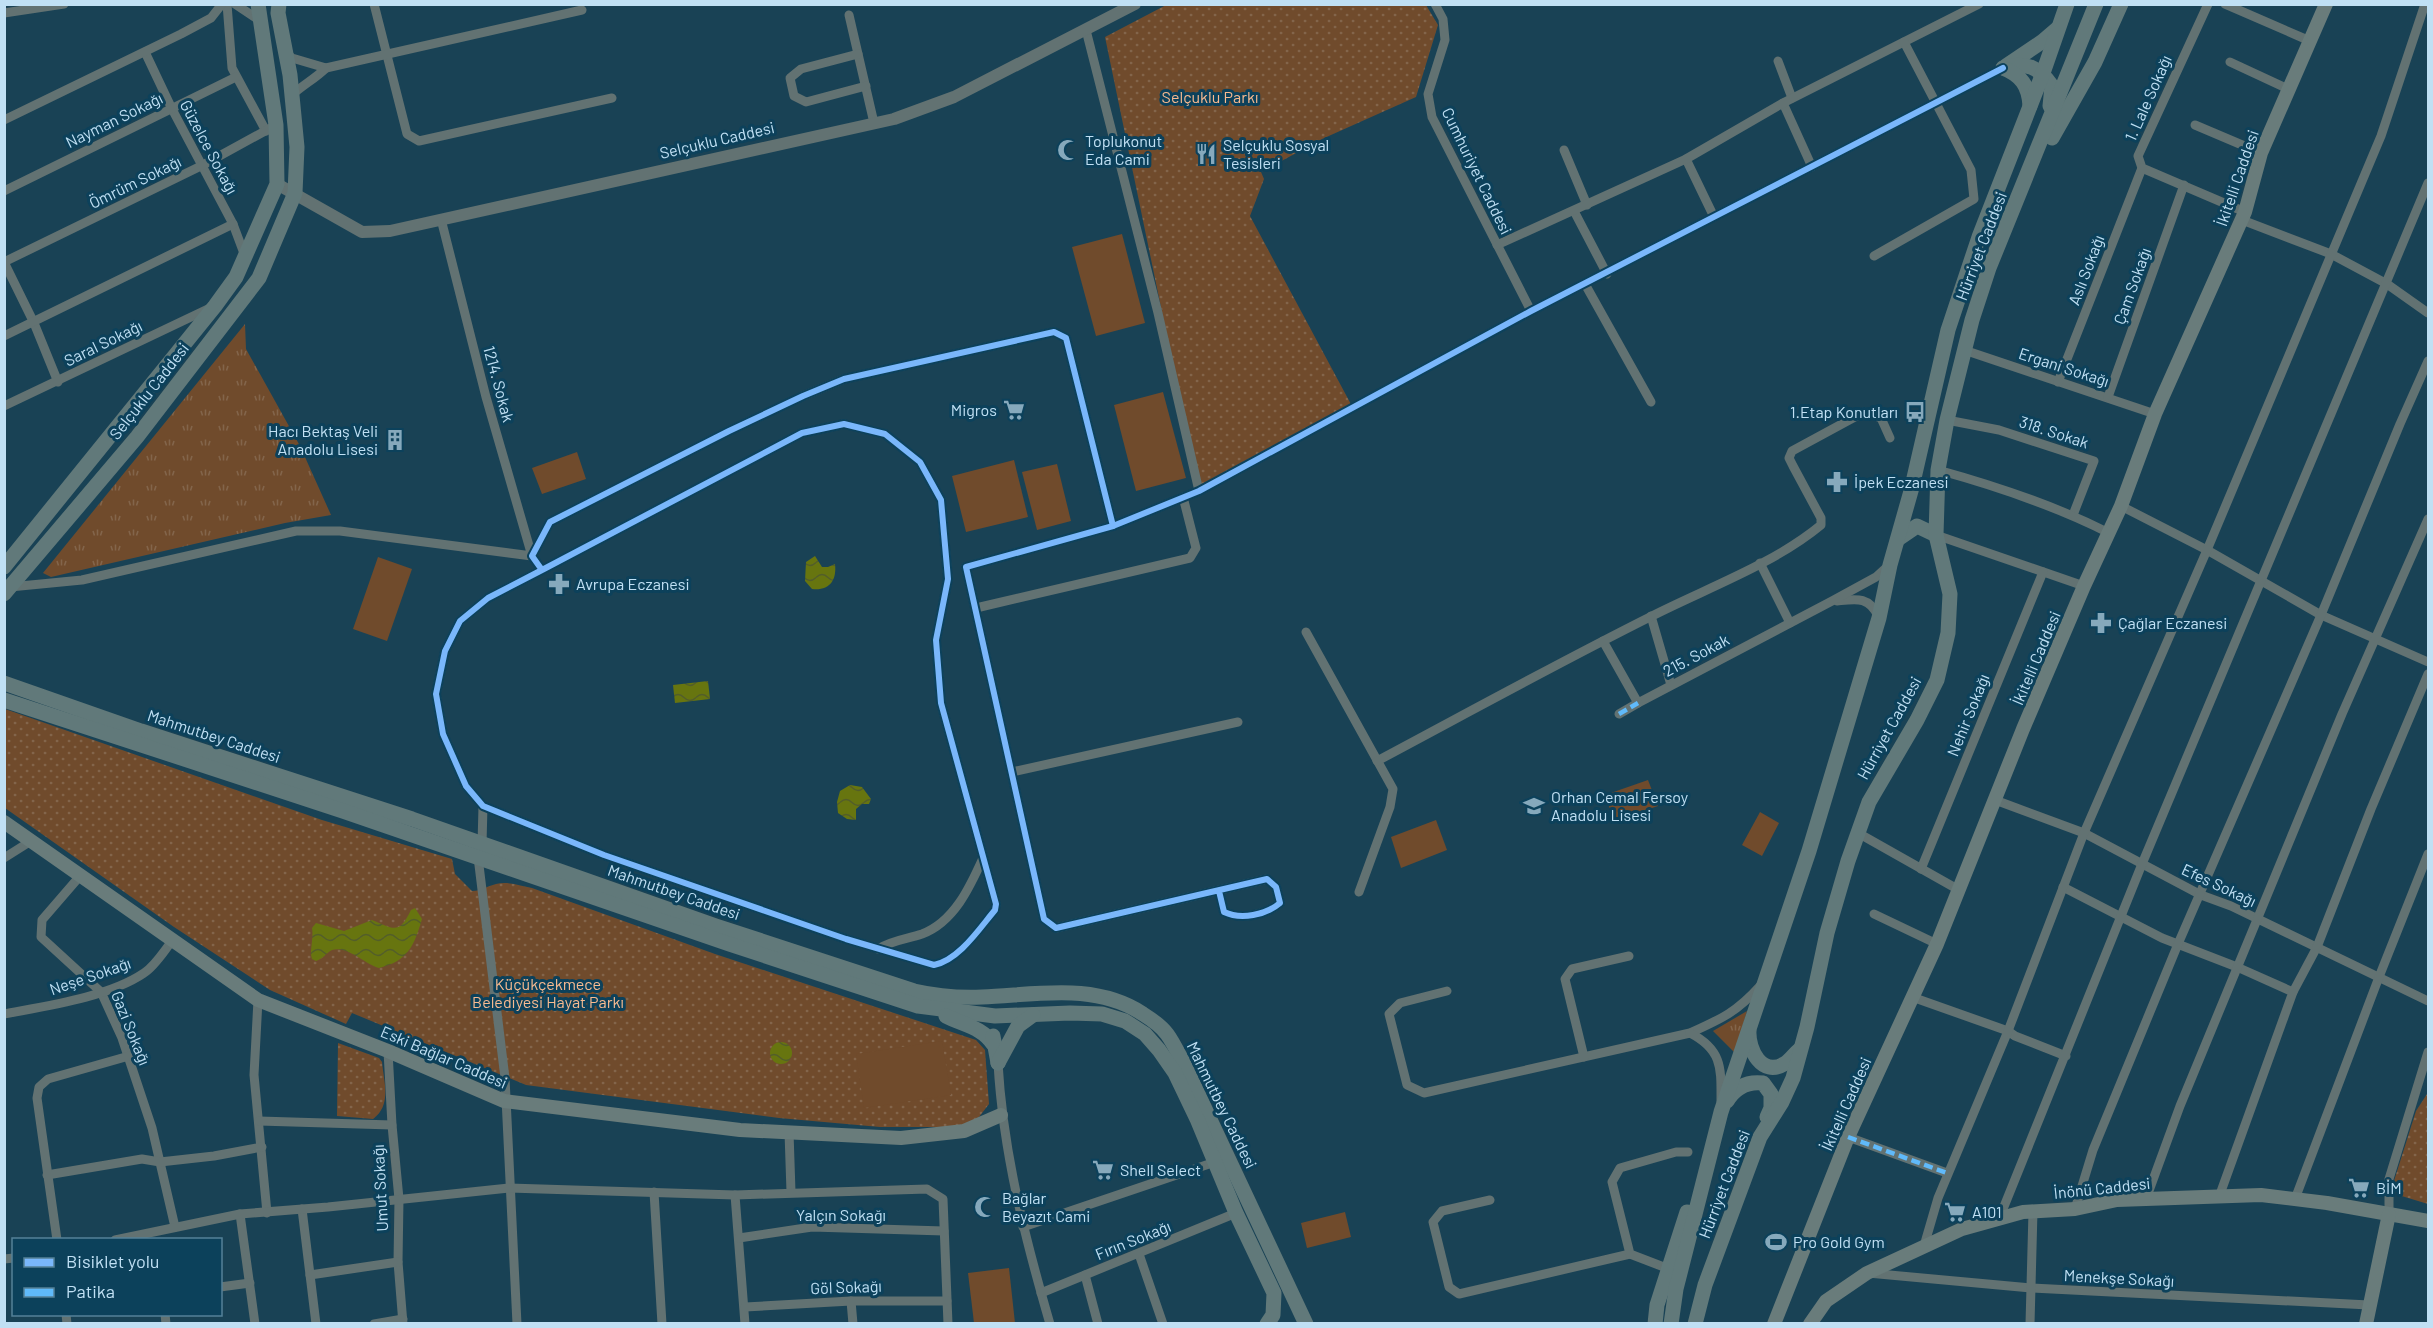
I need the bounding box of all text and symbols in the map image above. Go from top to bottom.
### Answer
street label: 1. Lale Sokağı [2120,52,2175,144]
park label: Selçuklu Parkı [1162,87,1258,106]
street label: Nayman Sokağı [62,88,165,151]
street label: Güzelce Sokağı [177,96,242,197]
street label: Cumhuriyet Caddesi [1439,104,1516,237]
street label: Selçuklu Caddesi [658,117,776,162]
street label: İkitelli Caddesi [2211,127,2262,228]
place label: Toplukonut Eda Cami [1085,131,1162,168]
place label: Selçuklu Sosyal Tesisleri [1223,135,1329,172]
mosque icon: Toplukonut Eda Cami [1056,138,1080,162]
restaurant icon: Selçuklu Sosyal Tesisleri [1194,142,1218,166]
street label: Ömrüm Sokağı [86,151,184,212]
street label: Hürriyet Caddesi [1951,189,2010,303]
street label: Aslı Sokağı [2063,232,2108,308]
street label: Çam Sokağı [2109,245,2154,327]
street label: Saral Sokağı [61,316,145,370]
street label: Selçuklu Caddesi [105,339,192,443]
street label: Ergani Sokağı [2017,343,2112,390]
street label: 1214. Sokak [480,344,519,424]
supermarket icon: Migros [1002,398,1026,422]
place label: Migros [951,400,997,419]
bus stop icon: 1.Etap Konutları [1903,400,1927,424]
place label: 1.Etap Konutları [1790,402,1898,421]
street label: 318. Sokak [2017,411,2091,452]
place label: Hacı Bektaş Veli Anadolu Lisesi [268,421,378,458]
building icon: Hacı Bektaş Veli Anadolu Lisesi [383,428,407,452]
pharmacy icon: İpek Eczanesi [1825,470,1849,494]
place label: İpek Eczanesi [1854,472,1949,491]
pharmacy icon: Avrupa Eczanesi [547,572,571,596]
place label: Avrupa Eczanesi [576,574,690,593]
street label: İkitelli Caddesi [2007,608,2064,708]
pharmacy icon: Çağlar Eczanesi [2089,611,2113,635]
place label: Çağlar Eczanesi [2118,613,2227,632]
street label: 215. Sokak [1660,629,1732,680]
street label: Nehir Sokağı [1942,671,1993,759]
street label: Hürriyet Caddesi [1852,673,1925,783]
street label: Mahmutbey Caddesi [145,705,283,766]
place label: Orhan Cemal Fersoy Anadolu Lisesi [1551,787,1689,824]
school or university icon: Orhan Cemal Fersoy Anadolu Lisesi [1522,794,1546,818]
street label: Efes Sokağı [2179,859,2259,910]
street label: Mahmutbey Caddesi [605,860,743,923]
street label: Neşe Sokağı [47,953,133,998]
park label: Küçükçekmece Belediyesi Hayat Parkı [472,974,624,1011]
street label: Gazi Sokağı [108,988,155,1068]
street label: Eski Bağlar Caddesi [378,1021,510,1092]
street label: Mahmutbey Caddesi [1183,1038,1261,1171]
street label: İkitelli Caddesi [1816,1054,1875,1154]
street label: Hürriyet Caddesi [1694,1127,1753,1241]
street label: Umut Sokağı [368,1144,391,1232]
supermarket icon: Shell Select [1091,1158,1115,1182]
place label: Shell Select [1120,1160,1201,1179]
street label: İnönü Caddesi [2053,1173,2151,1202]
supermarket icon: BİM [2347,1176,2371,1200]
place label: BİM [2376,1178,2402,1197]
place label: Bağlar Beyazıt Cami [1002,1188,1090,1225]
mosque icon: Bağlar Beyazıt Cami [973,1195,997,1219]
supermarket icon: A101 [1943,1200,1967,1224]
place label: A101 [1972,1202,2002,1221]
street label: Yalçın Sokağı [796,1205,886,1224]
street label: Fırın Sokağı [1092,1216,1173,1263]
sports icon: Pro Gold Gym [1764,1230,1788,1254]
place label: Pro Gold Gym [1793,1232,1885,1251]
legend [12,1238,222,1316]
text: Bisiklet yolu [66,1250,160,1272]
street label: Menekşe Sokağı [2063,1265,2175,1290]
street label: Göl Sokağı [810,1276,882,1297]
text: Patika [66,1280,115,1302]

